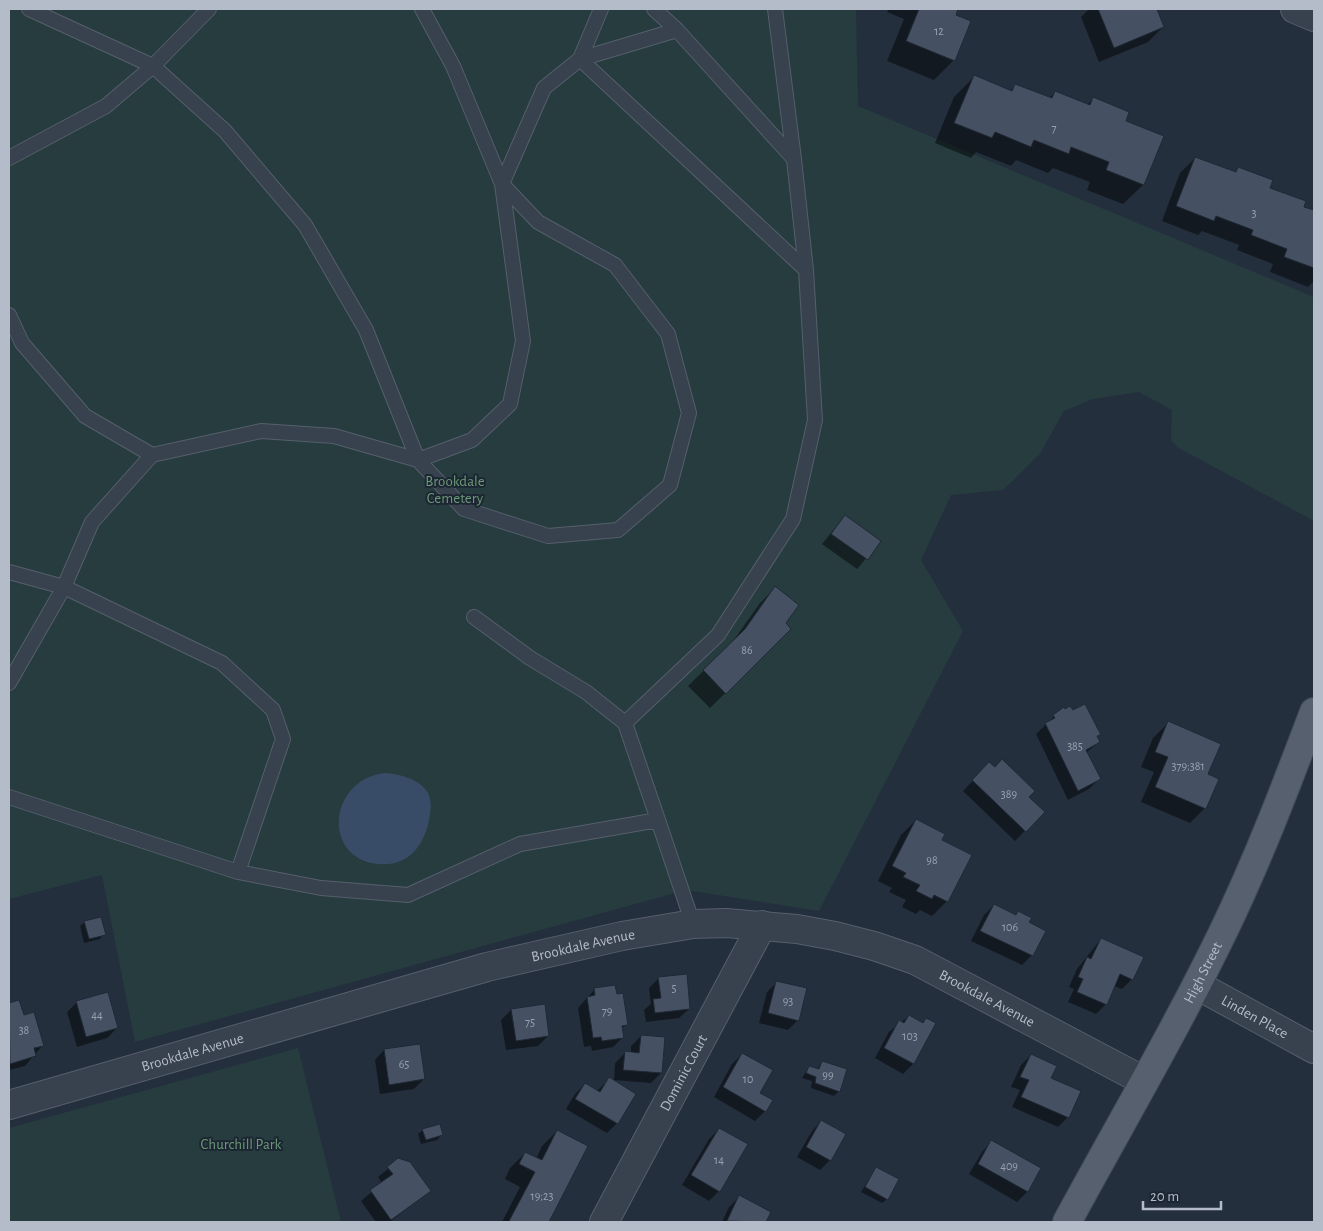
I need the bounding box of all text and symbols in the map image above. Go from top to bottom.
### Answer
house number: 12 [934,25,944,37]
house number: 7 [1051,122,1057,134]
house number: 3 [1252,207,1257,219]
park label: Brookdale Cemetery [425,474,485,506]
house number: 86 [741,644,753,656]
house number: 385 [1067,740,1083,752]
house number: 379;381 [1171,760,1205,772]
house number: 389 [1001,788,1017,800]
house number: 98 [926,854,938,866]
house number: 106 [1002,921,1018,933]
street label: Brookdale Avenue [530,926,636,964]
street label: High Street [1181,939,1225,1006]
street label: Brookdale Avenue [937,967,1037,1029]
house number: 5 [671,982,677,994]
street label: Linden Place [1219,992,1291,1041]
house number: 93 [783,995,793,1007]
house number: 79 [602,1005,613,1017]
house number: 44 [91,1009,103,1021]
house number: 75 [525,1016,535,1028]
house number: 38 [19,1024,30,1036]
street label: Brookdale Avenue [140,1030,245,1074]
house number: 103 [902,1030,918,1042]
street label: Dominic Court [657,1032,710,1114]
house number: 65 [399,1058,409,1070]
house number: 99 [822,1069,834,1081]
house number: 10 [743,1073,753,1085]
park label: Churchill Park [201,1137,282,1152]
house number: 14 [714,1154,724,1166]
house number: 409 [1000,1160,1018,1172]
scale bar [1143,1178,1220,1210]
text: 20 m [1150,1189,1179,1204]
house number: 19;23 [531,1190,554,1202]

